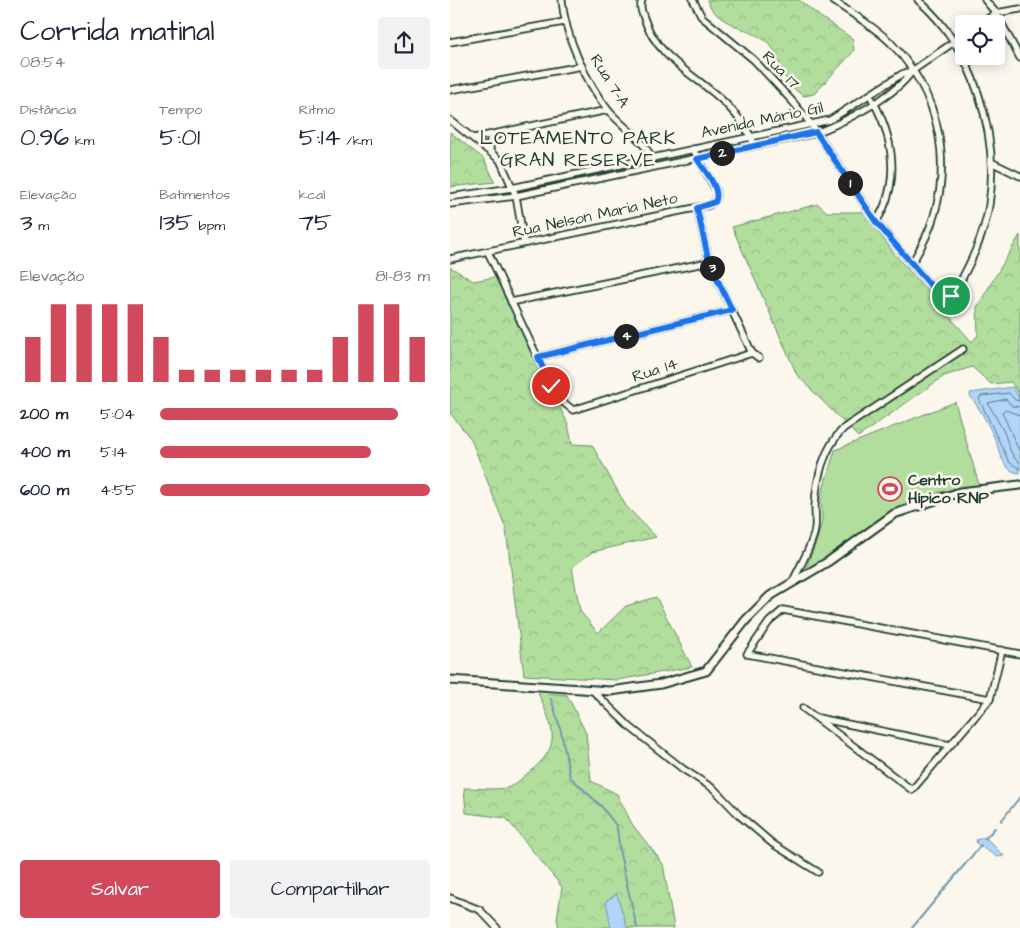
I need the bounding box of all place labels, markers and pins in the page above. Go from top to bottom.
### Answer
pin: 2 [710,140,734,166]
pin: 1 [838,170,862,196]
pin: 3 [700,256,724,280]
pin [930,275,972,317]
pin: 4 [614,324,638,348]
pin [530,365,572,407]
place label: Centro Hípico RNP [908,469,989,509]
sports icon: Centro Hípico RNP [877,476,903,502]

